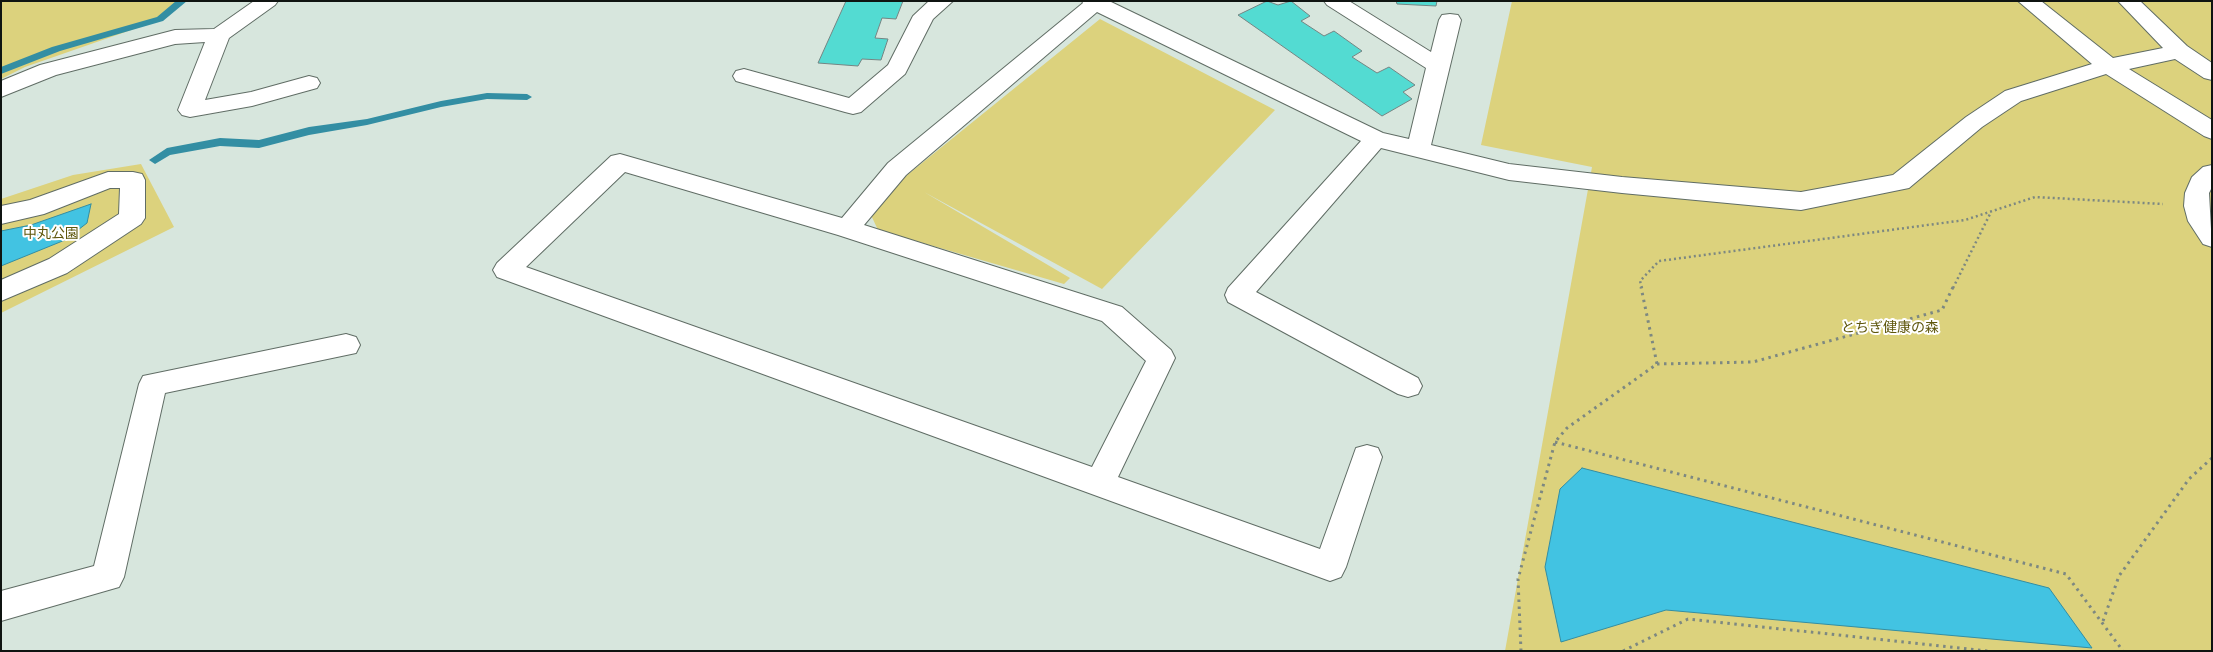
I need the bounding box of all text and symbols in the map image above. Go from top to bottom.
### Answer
park label: 中丸公園 [23,226,79,242]
park label: とちぎ健康の森 [1841,320,1939,336]

